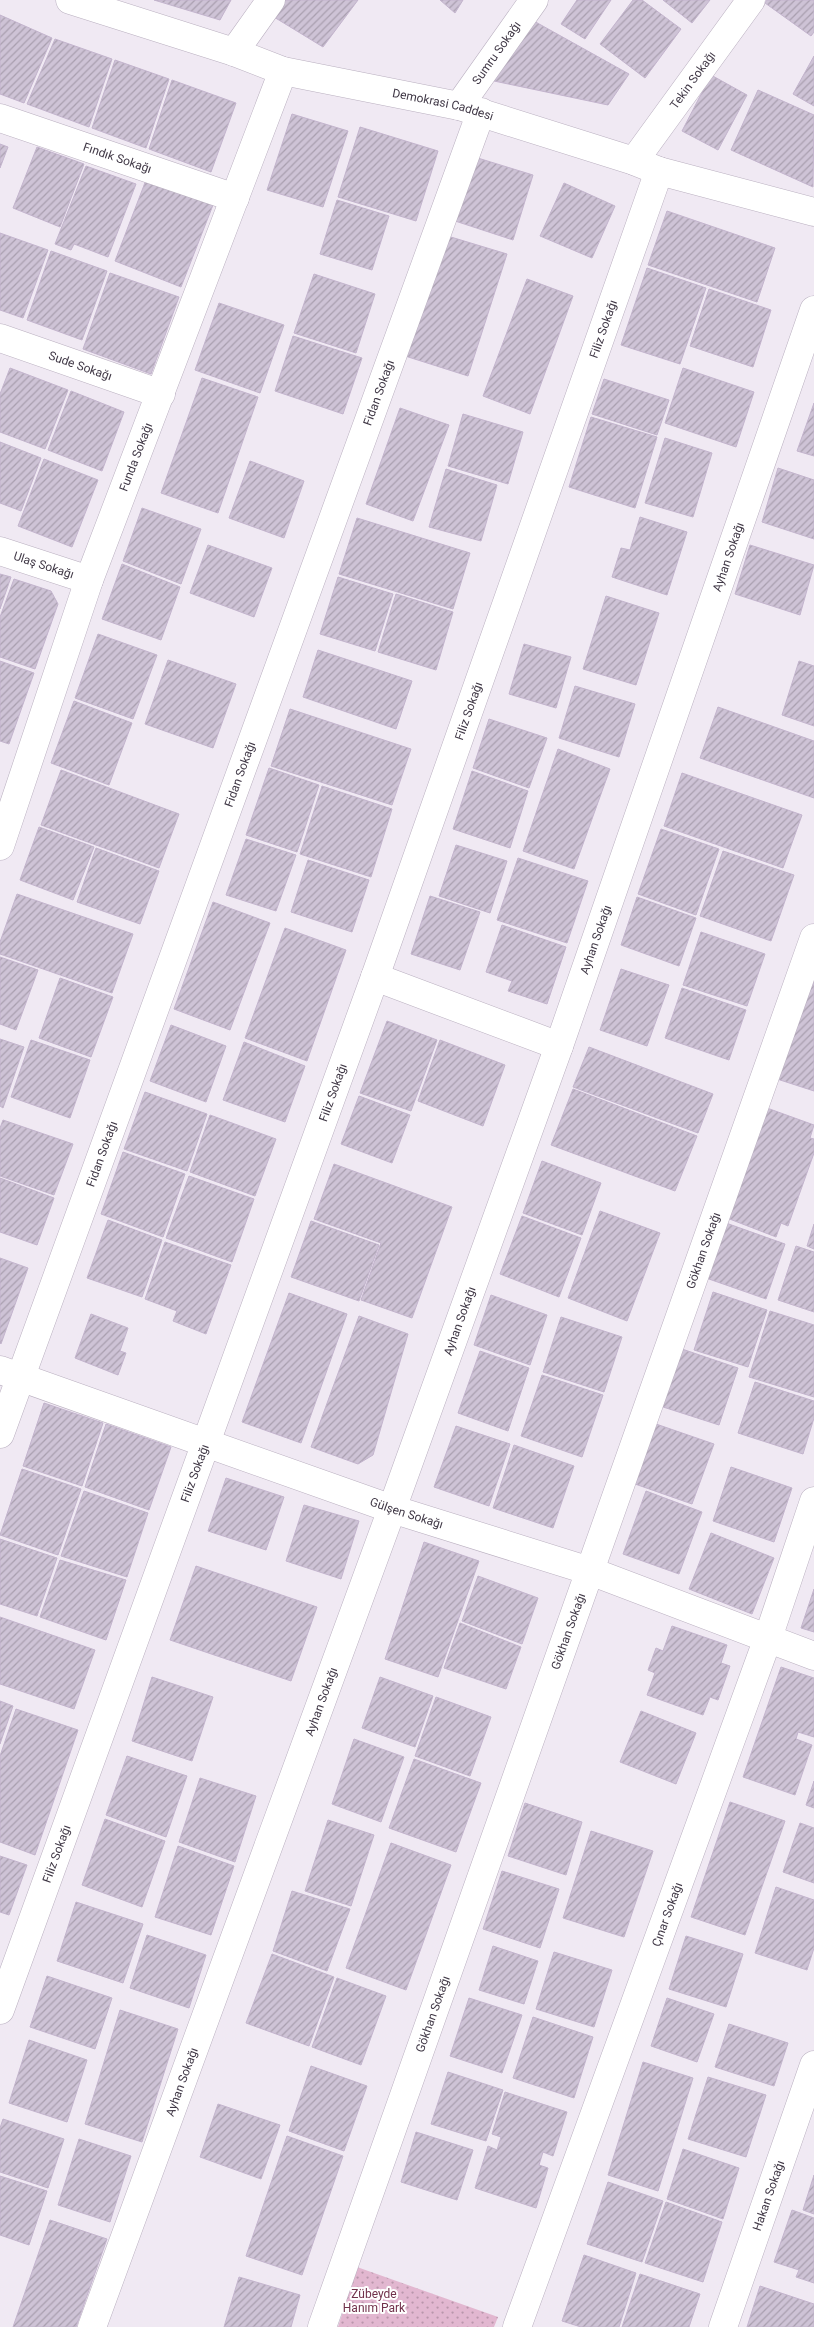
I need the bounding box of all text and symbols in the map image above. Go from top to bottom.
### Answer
street label: Sumru Sokağı [469,19,524,87]
street label: Tekin Sokağı [667,49,718,112]
street label: Demokrasi Caddesi [391,86,495,123]
street label: Fındık Sokağı [81,140,153,176]
street label: Filiz Sokağı [587,298,620,360]
street label: Sude Sokağı [47,348,114,383]
street label: Fidan Sokağı [360,358,397,428]
street label: Funda Sokağı [116,421,155,493]
street label: Ayhan Sokağı [710,521,747,593]
street label: Ulaş Sokağı [12,549,76,582]
street label: Filiz Sokağı [452,680,485,742]
street label: Fidan Sokağı [222,740,258,809]
street label: Ayhan Sokağı [577,903,614,976]
street label: Filiz Sokağı [316,1062,350,1123]
street label: Fidan Sokağı [84,1119,120,1189]
street label: Gökhan Sokağı [683,1210,723,1291]
street label: Ayhan Sokağı [441,1285,479,1358]
street label: Filiz Sokağı [178,1442,212,1504]
street label: Gülşen Sokağı [368,1495,445,1532]
street label: Gökhan Sokağı [548,1591,588,1671]
street label: Ayhan Sokağı [302,1665,340,1738]
street label: Filiz Sokağı [40,1823,74,1885]
street label: Çınar Sokağı [649,1880,685,1949]
street label: Gökhan Sokağı [413,1974,453,2054]
street label: Ayhan Sokağı [163,2046,201,2118]
street label: Hakan Sokağı [750,2159,787,2233]
park label: Zübeyde Hanım Park [343,2287,406,2315]

